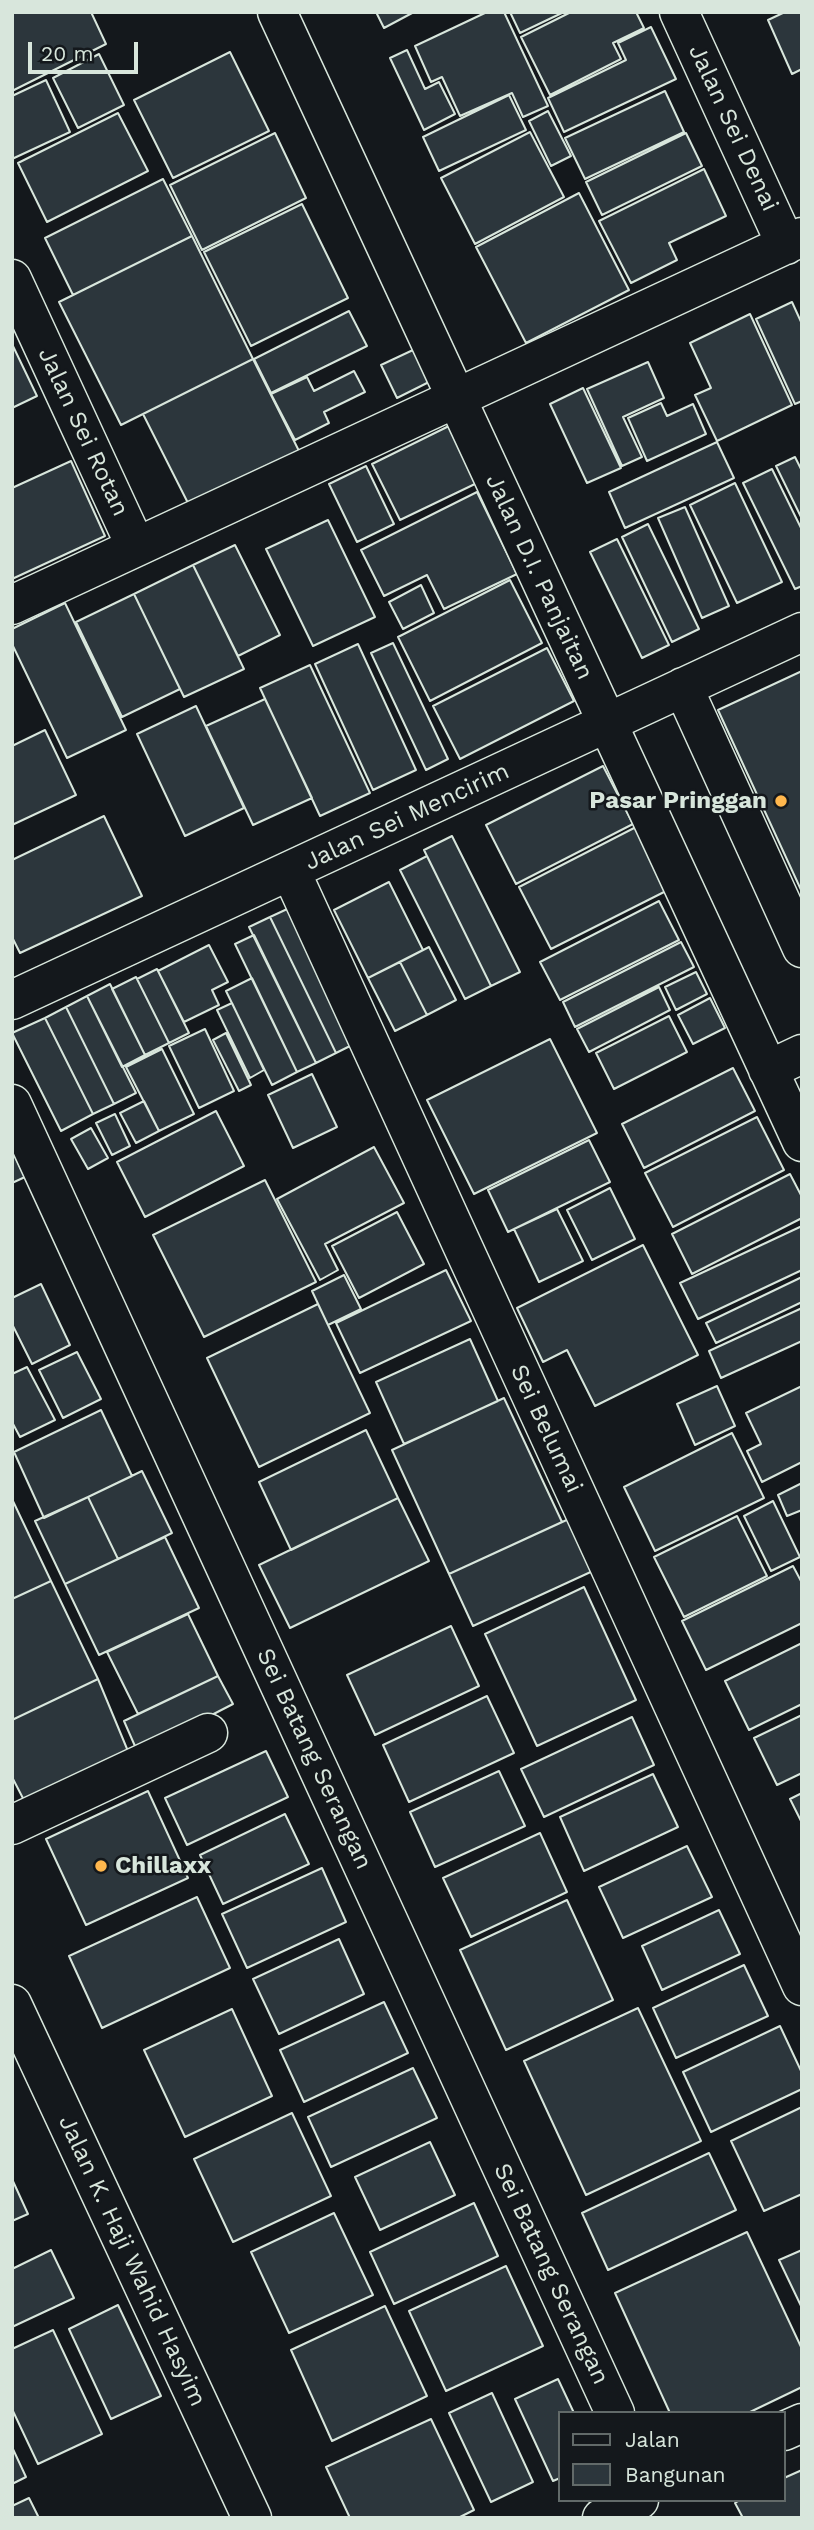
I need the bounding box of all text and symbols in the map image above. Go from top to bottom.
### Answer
scale bar [32,28,142,72]
street label: Jalan Sei Denai [682,40,784,216]
text: 20 m [41,41,93,66]
street label: Jalan Sei Rotan [31,343,135,521]
street label: Jalan D.I. Panjaitan [479,470,599,684]
street label: Jalan Sei Mencirim [300,757,514,877]
place label: Pasar Pringgan [589,787,767,815]
marker: Pasar Pringgan [773,793,789,809]
street label: Sei Belumai [504,1360,588,1498]
street label: Sei Batang Serangan [250,1644,378,1874]
place label: Chillaxx [115,1852,211,1880]
marker: Chillaxx [93,1858,109,1874]
street label: Jalan K. Haji Wahid Hasyim [52,2111,212,2411]
street label: Sei Batang Serangan [487,2159,615,2389]
legend [558,2411,786,2502]
text: Jalan [625,2427,680,2452]
text: Bangunan [625,2462,726,2487]

